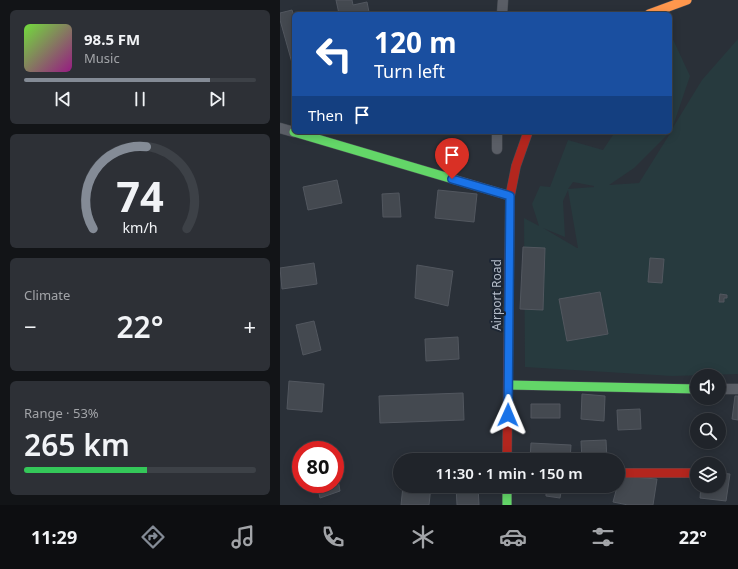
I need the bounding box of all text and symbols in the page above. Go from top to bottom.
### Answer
text: 120 m [374,23,457,61]
icon: left [308,28,360,80]
text: 98.5 FM [84,29,140,49]
text: Music [84,49,120,67]
text: Turn left [374,59,445,83]
icon: previous [52,88,74,110]
icon: pause [129,88,151,110]
icon: next [206,88,228,110]
icon: arrive [351,104,373,126]
text: Then [308,105,343,125]
pin [435,138,469,179]
icon: arrive [441,144,463,166]
text: 74 [116,167,164,223]
text: km/h [122,217,158,236]
street label: Airport Road [488,259,505,331]
text: Climate [24,286,70,304]
text: 22° [116,306,164,347]
text: − [24,311,37,341]
text: + [243,311,256,341]
map controls [690,369,726,493]
button: sound [690,369,726,405]
position arrow [487,394,529,436]
text: Range · 53% [24,404,99,422]
button: search [690,413,726,449]
text: 265 km [24,424,130,465]
speed limit sign: 80 [292,441,344,493]
button: layers [690,457,726,493]
text: 11:30 · 1 min · 150 m [435,463,583,483]
icon: directions [139,523,167,551]
icon: music [229,523,257,551]
icon: phone [319,523,347,551]
icon: climate [409,523,437,551]
icon: car [499,523,527,551]
icon: filters [589,523,617,551]
text: 11:29 [31,525,77,549]
text: 22° [679,525,707,549]

